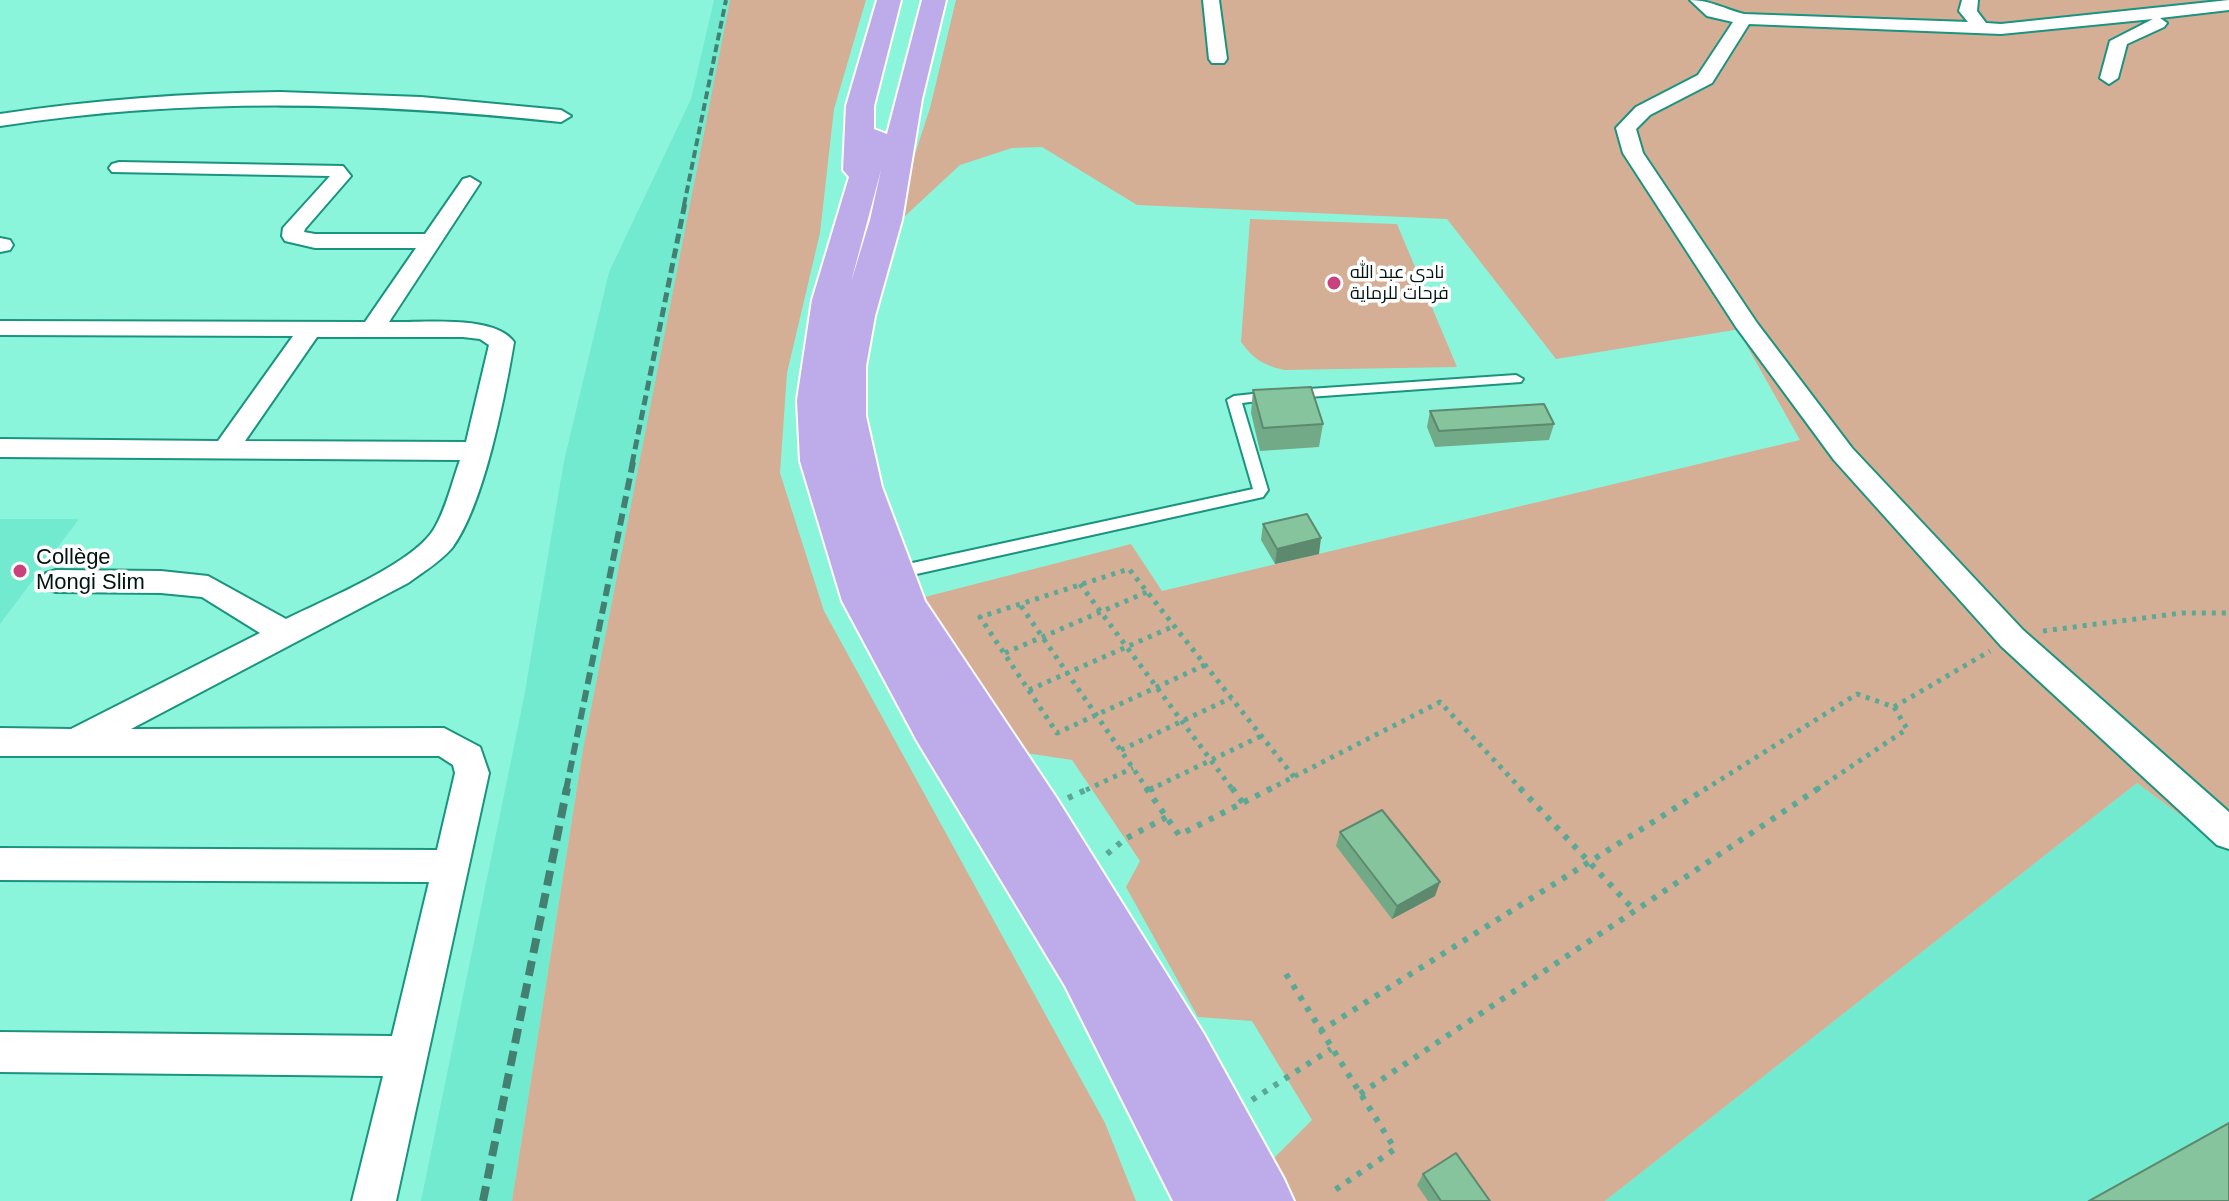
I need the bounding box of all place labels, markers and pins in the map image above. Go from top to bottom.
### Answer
place label: نادي عبد الله فرحات للرماية [1350,262,1449,304]
marker: نادي عبد الله فرحات للرماية [1325,274,1343,292]
place label: Collège Mongi Slim [36,545,145,596]
marker: Collège Mongi Slim [11,562,29,580]

